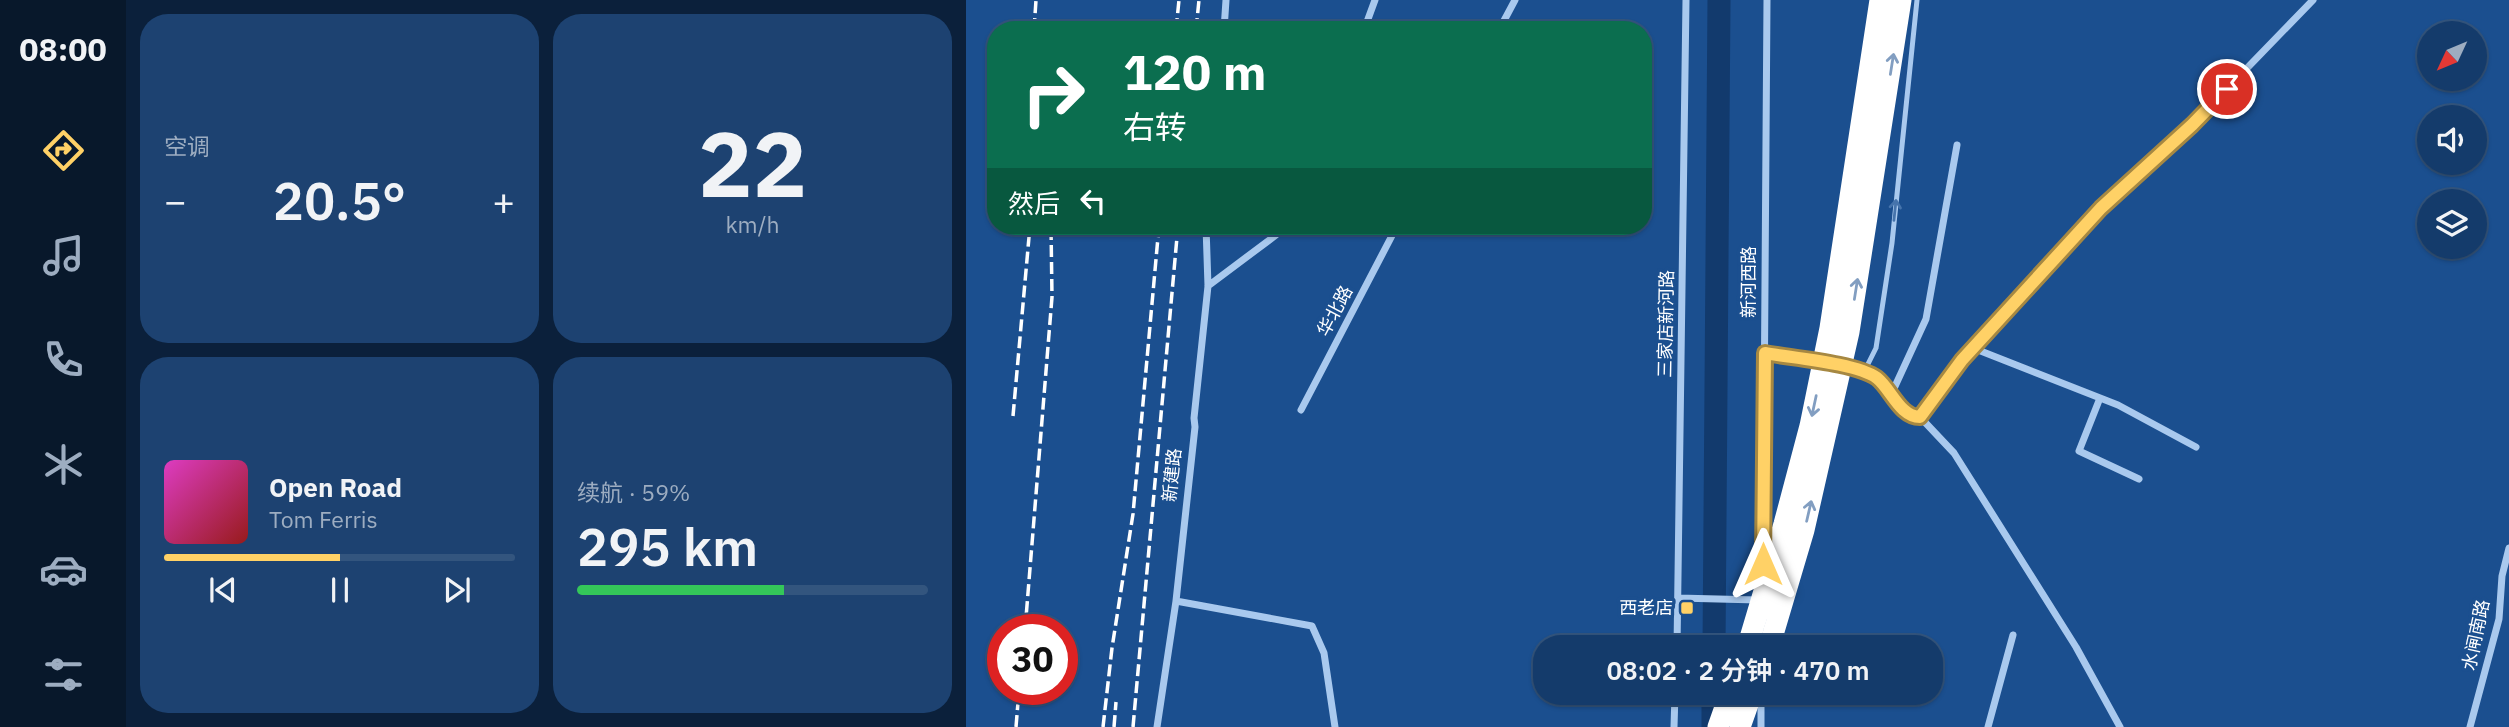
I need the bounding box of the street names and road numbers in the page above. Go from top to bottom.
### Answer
street label: 新河西路 [1737,246,1760,318]
street label: 三家店新河路 [1653,270,1678,378]
street label: 华北路 [1312,282,1357,340]
street label: 新建路 [1157,447,1186,503]
street label: 水闸南路 [2457,597,2494,673]

